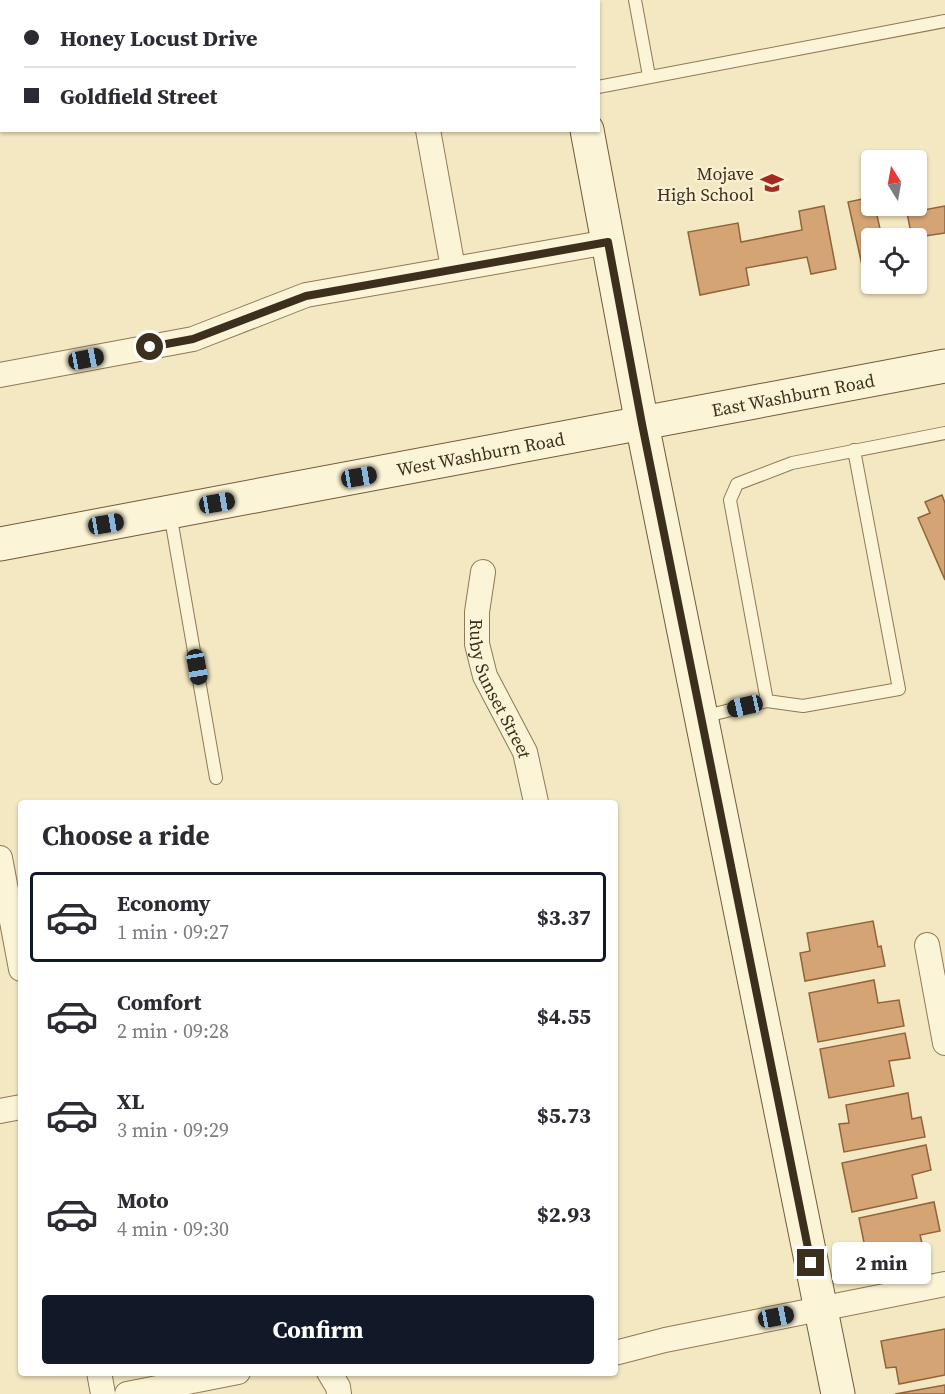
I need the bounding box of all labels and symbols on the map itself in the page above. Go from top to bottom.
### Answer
north arrow [861,150,927,216]
place label: Mojave High School [657,161,754,207]
school or university icon: Mojave High School [759,170,785,196]
route start [136,333,163,360]
car [67,347,105,371]
street label: East Washburn Road [709,367,877,422]
street label: West Washburn Road [394,425,567,482]
car [340,465,378,489]
car [198,491,236,515]
car [87,512,125,536]
street label: Ruby Sunset Street [464,619,538,760]
car [185,648,209,686]
car [725,693,765,719]
callout: 2 min [832,1242,931,1284]
route end [797,1249,824,1276]
car [757,1305,795,1329]

